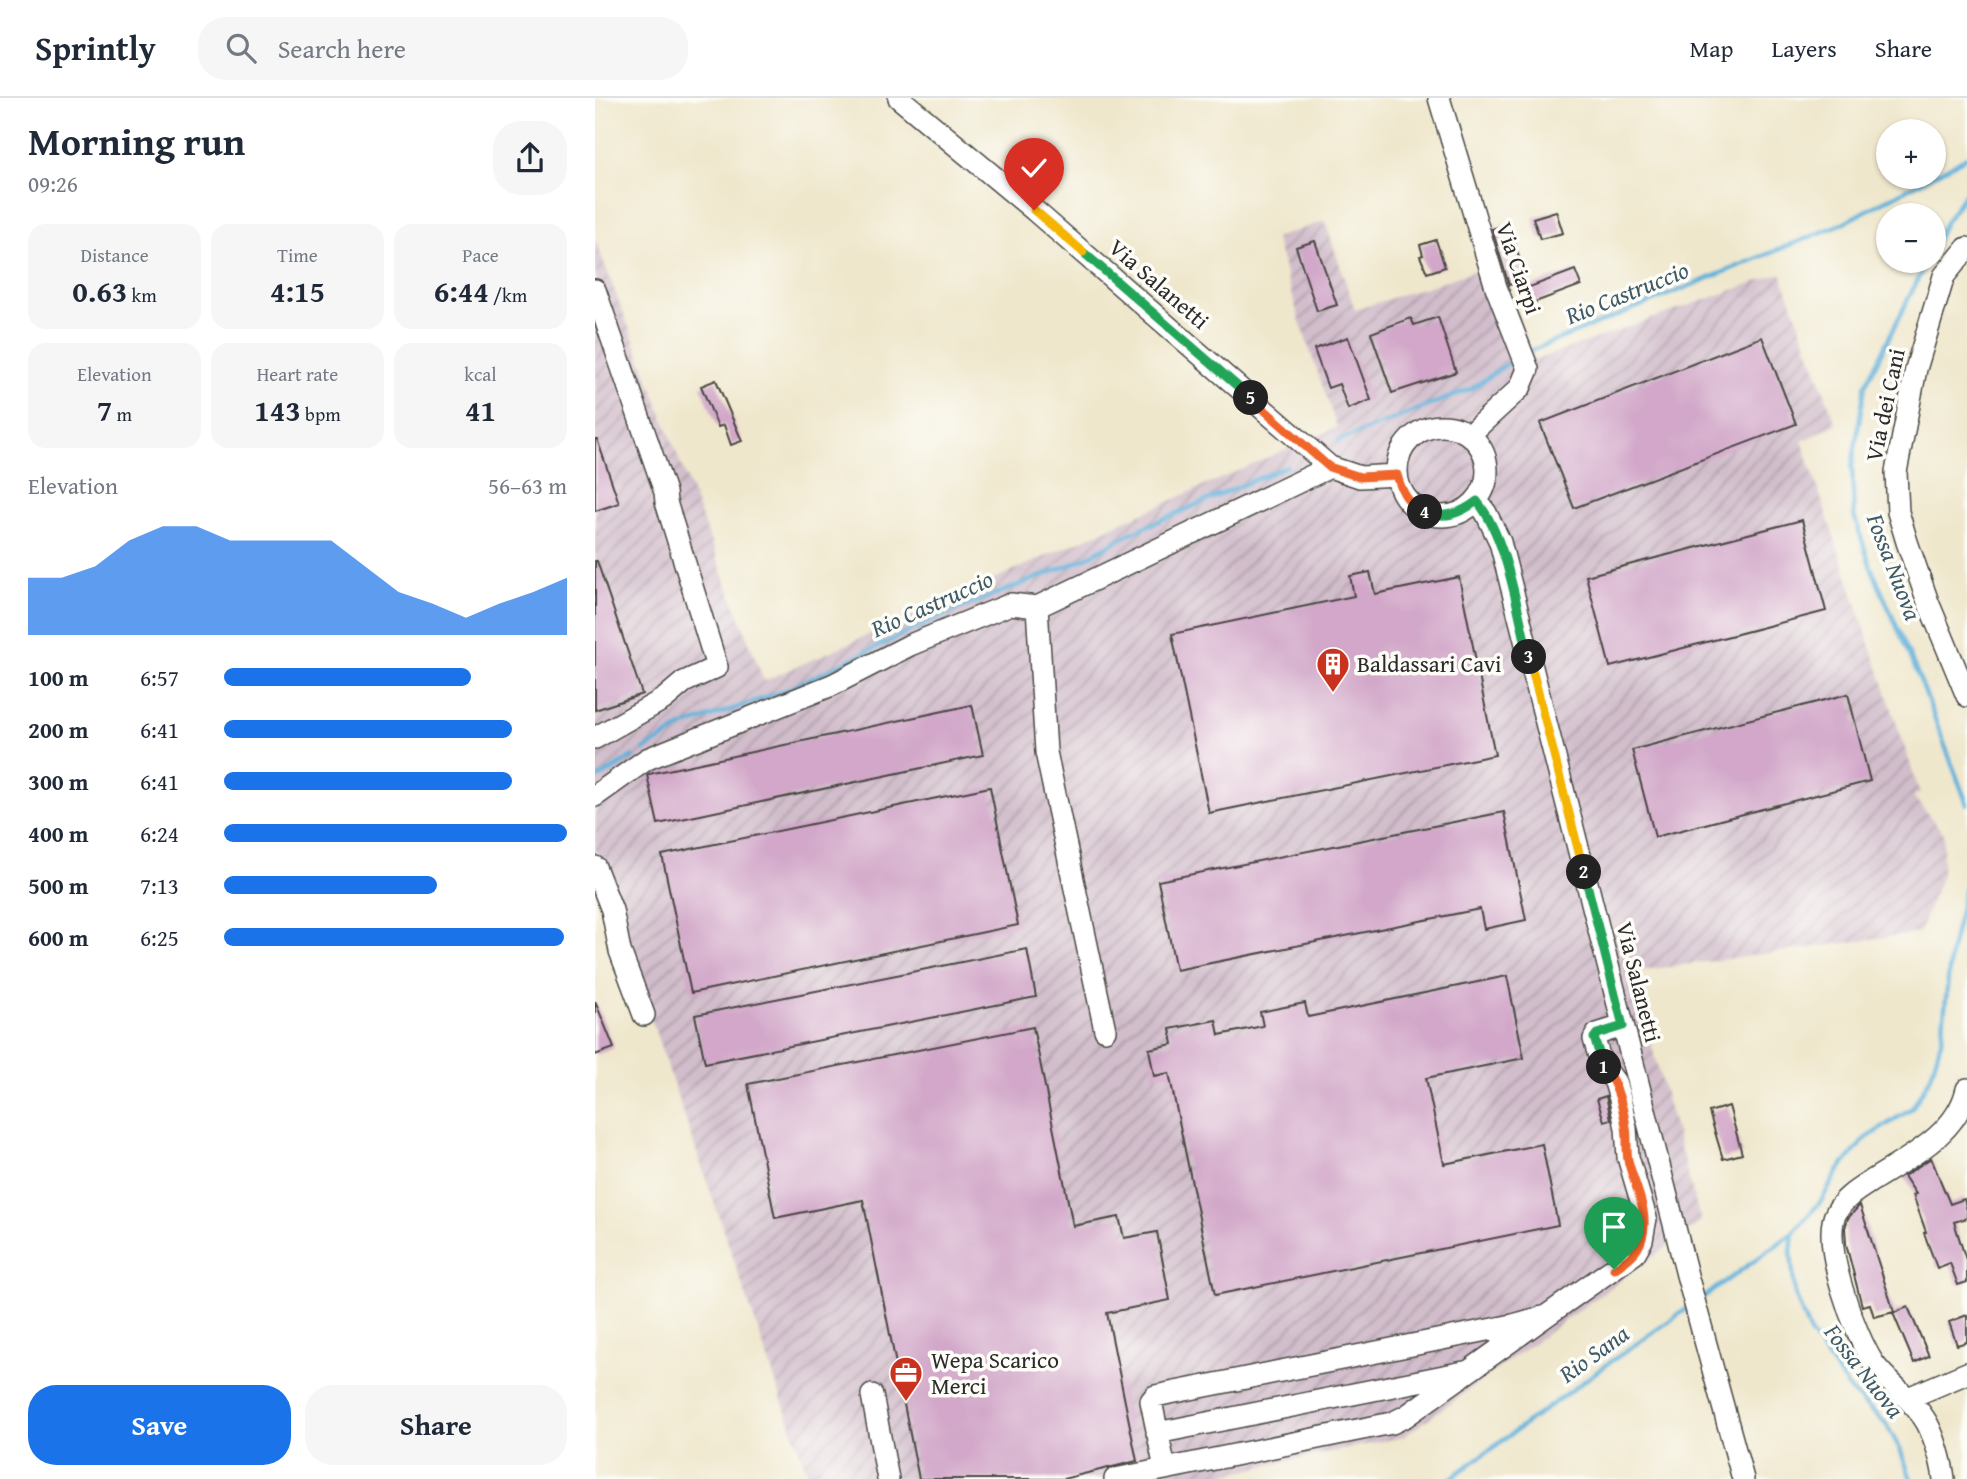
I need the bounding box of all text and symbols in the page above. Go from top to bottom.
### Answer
search box [198,17,688,80]
text: Sprintly [35,24,156,72]
icon: search [222,29,260,67]
text: Search here [278,29,406,68]
text: Map [1690,31,1733,66]
text: Layers [1771,31,1837,66]
text: Share [1875,31,1932,66]
text: Morning run [28,113,245,169]
map controls [1876,119,1946,273]
button: + [1876,119,1946,189]
button: share [493,121,567,195]
pin [1004,138,1064,210]
icon: check [1015,149,1053,187]
text: 09:26 [28,167,78,200]
button: − [1876,203,1946,273]
street label: Via Ciarpi [1488,217,1551,318]
street label: Via Salanetti [1102,231,1217,337]
text: Distance [80,241,149,269]
text: Time [277,241,318,269]
text: Pace [462,241,499,269]
water label: Rio Castruccio [1559,252,1694,334]
text: 0.63 [72,269,127,313]
text: 4:15 [270,269,325,313]
text: 6:44 [434,269,489,313]
text: km [127,281,157,309]
text: /km [489,281,527,309]
street label: Via dei Cani [1856,345,1913,464]
text: Elevation [77,360,152,388]
text: Heart rate [257,360,338,388]
text: kcal [464,360,497,388]
pin: 5 [1233,380,1269,416]
text: 5 [1246,383,1255,411]
text: 7 [97,388,112,432]
text: 143 [254,388,301,432]
text: 41 [465,388,496,432]
text: m [112,400,132,428]
text: bpm [301,400,341,428]
text: Elevation [28,469,118,502]
text: 56–63 m [488,469,567,502]
pin: 4 [1407,494,1443,530]
text: 4 [1420,497,1429,525]
water label: Fossa Nuova [1858,507,1931,625]
water label: Rio Castruccio [864,561,998,646]
pin: 3 [1511,640,1546,674]
text: 3 [1524,642,1533,670]
building icon: Baldassari Cavi [1314,645,1352,694]
place label: Baldassari Cavi [1357,647,1502,680]
text: 100 m [28,661,89,694]
text: 6:57 [140,661,179,694]
text: 200 m [28,713,89,746]
text: 6:41 [140,713,179,746]
text: 300 m [28,765,89,798]
text: 6:41 [140,765,179,798]
text: 400 m [28,817,89,850]
text: 6:24 [140,817,179,850]
pin: 2 [1567,854,1601,890]
text: 2 [1579,857,1588,885]
text: 500 m [28,869,89,902]
text: 7:13 [140,869,179,902]
street label: Via Salanetti [1609,918,1670,1046]
text: 600 m [28,921,89,954]
text: 6:25 [140,921,179,954]
pin: 1 [1587,1049,1621,1084]
text: 1 [1599,1052,1608,1080]
pin [1584,1197,1644,1269]
icon: arrive [1595,1208,1633,1246]
water label: Fossa Nuova [1816,1315,1913,1426]
water label: Rio Sana [1551,1316,1636,1392]
place label: Wepa Scarico Merci [931,1343,1059,1402]
office icon: Wepa Scarico Merci [887,1354,925,1403]
button: Save [28,1385,291,1465]
button: Share [305,1385,567,1465]

